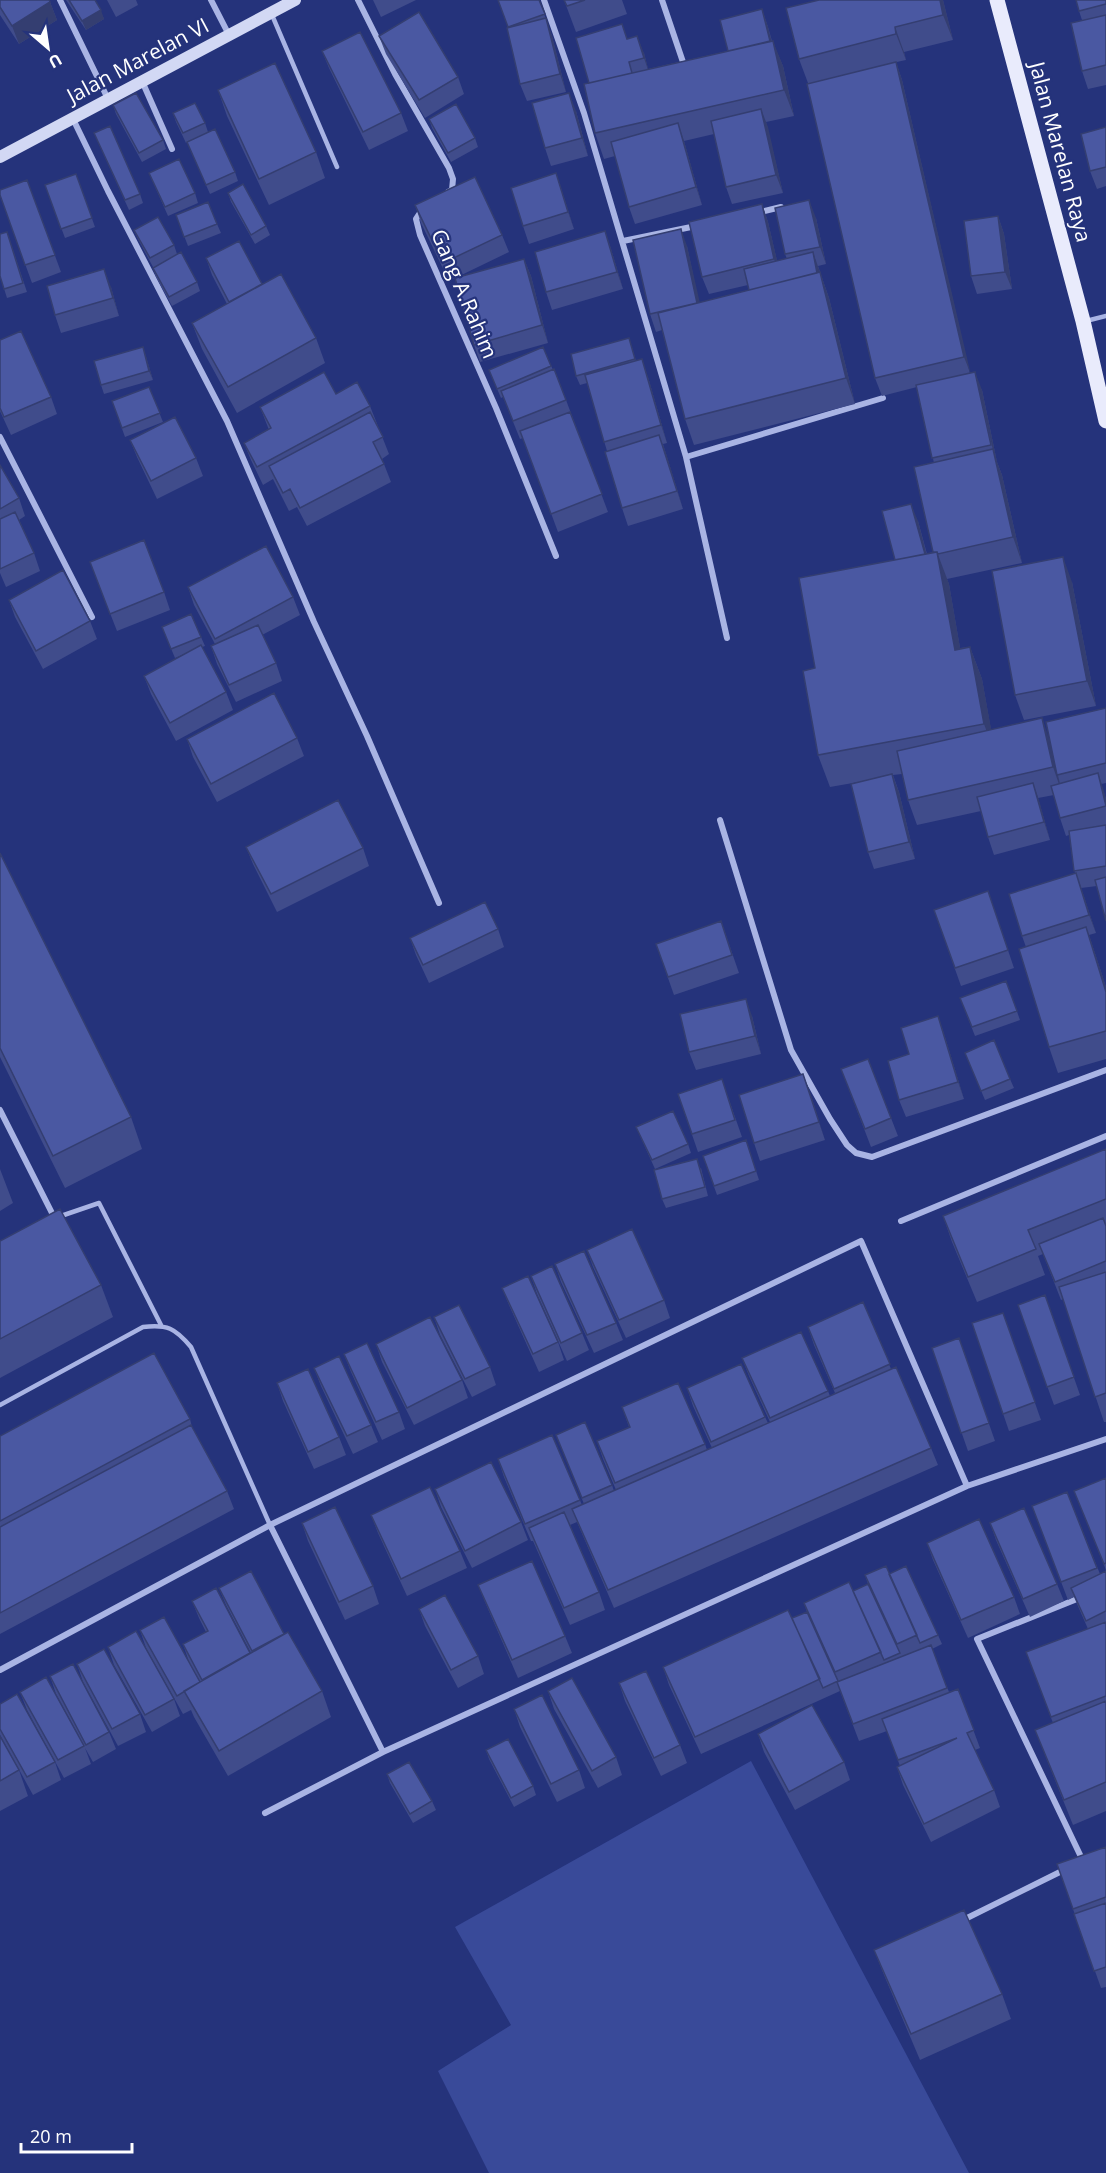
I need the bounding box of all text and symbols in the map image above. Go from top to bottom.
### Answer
street label: Jalan Marelan VI [60,11,214,110]
north arrow [18,18,78,78]
text: U [45,49,66,74]
street label: Jalan Marelan Raya [1023,57,1099,245]
street label: Gang A.Rahim [425,225,505,362]
scale bar [21,2116,132,2154]
text: 20 m [30,2124,72,2148]

